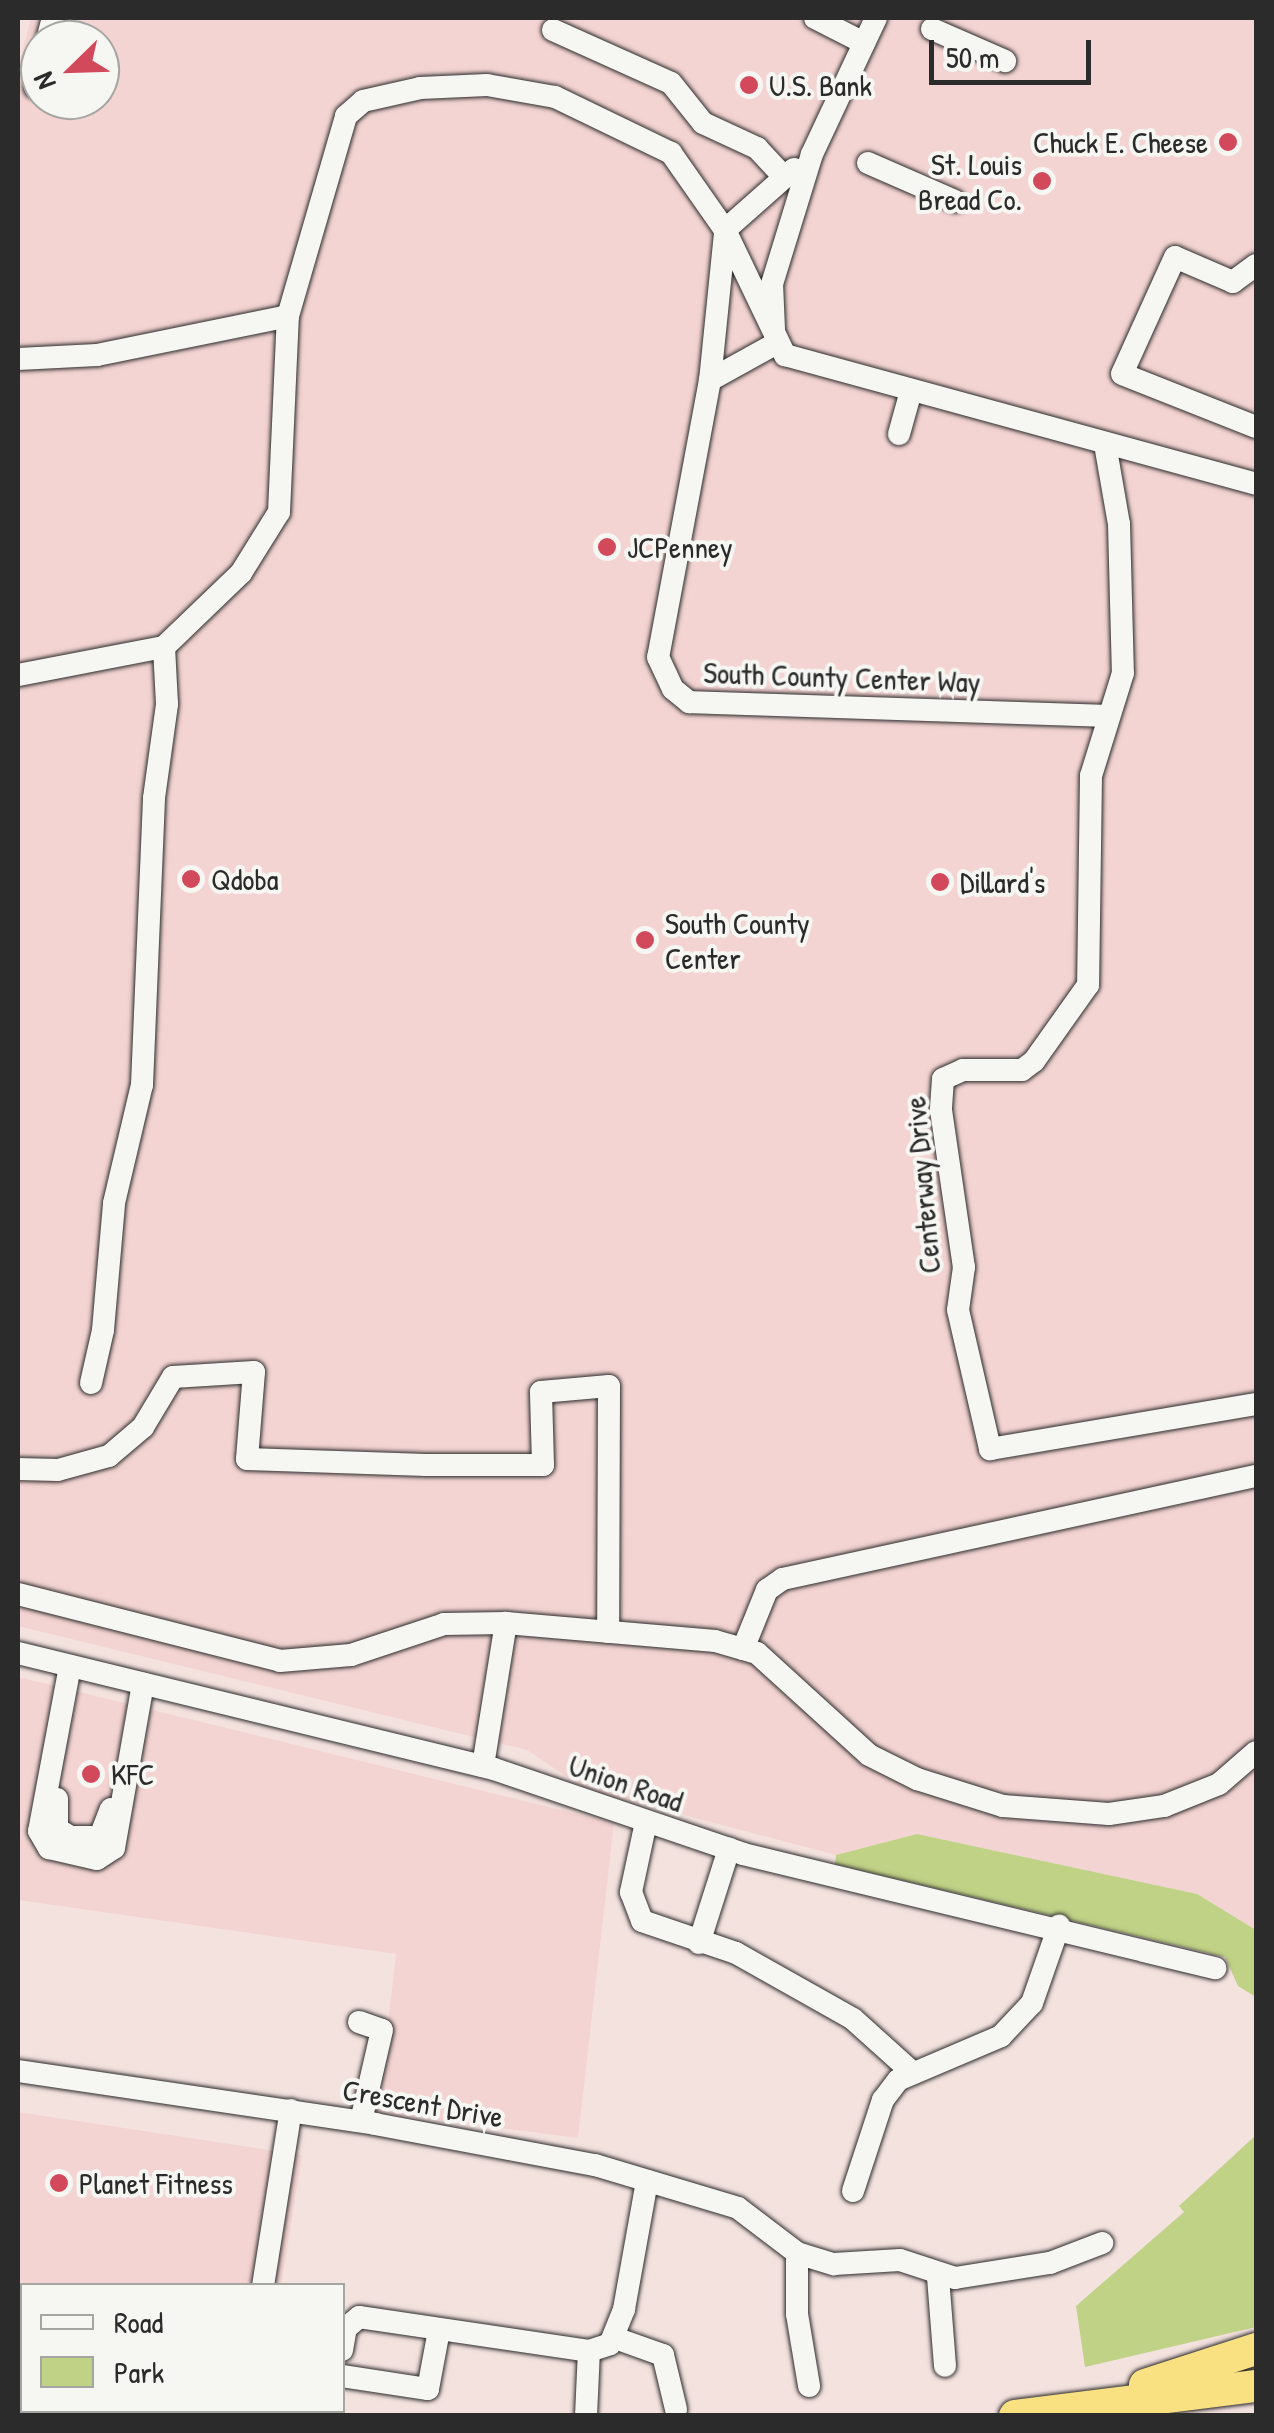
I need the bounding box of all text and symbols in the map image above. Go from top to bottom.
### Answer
north arrow [20,20,120,120]
scale bar [934,20,1096,82]
text: 50 m [946,37,999,77]
text: N [24,67,65,95]
place label: U.S. Bank [769,67,872,103]
marker: U.S. Bank [738,74,760,96]
place label: Chuck E. Cheese [1033,124,1208,160]
marker: Chuck E. Cheese [1217,131,1239,153]
place label: St. Louis Bread Co. [918,146,1022,216]
marker: St. Louis Bread Co. [1031,170,1053,192]
place label: JCPenney [627,529,733,565]
marker: JCPenney [596,536,618,558]
street label: South County Center Way [703,654,981,700]
place label: Qdoba [211,861,279,897]
place label: Dillard's [960,864,1045,900]
marker: Qdoba [180,868,202,890]
marker: Dillard's [929,871,951,893]
place label: South County Center [665,905,810,976]
marker: South County Center [634,929,656,951]
street label: Centerway Drive [896,1095,948,1275]
street label: Union Road [564,1747,688,1819]
place label: KFC [111,1756,154,1792]
marker: KFC [80,1763,102,1785]
street label: Crescent Drive [340,2071,506,2135]
place label: Planet Fitness [79,2165,233,2201]
marker: Planet Fitness [48,2172,70,2194]
legend [20,2283,345,2413]
text: Road [114,2302,163,2342]
text: Park [114,2352,164,2392]

